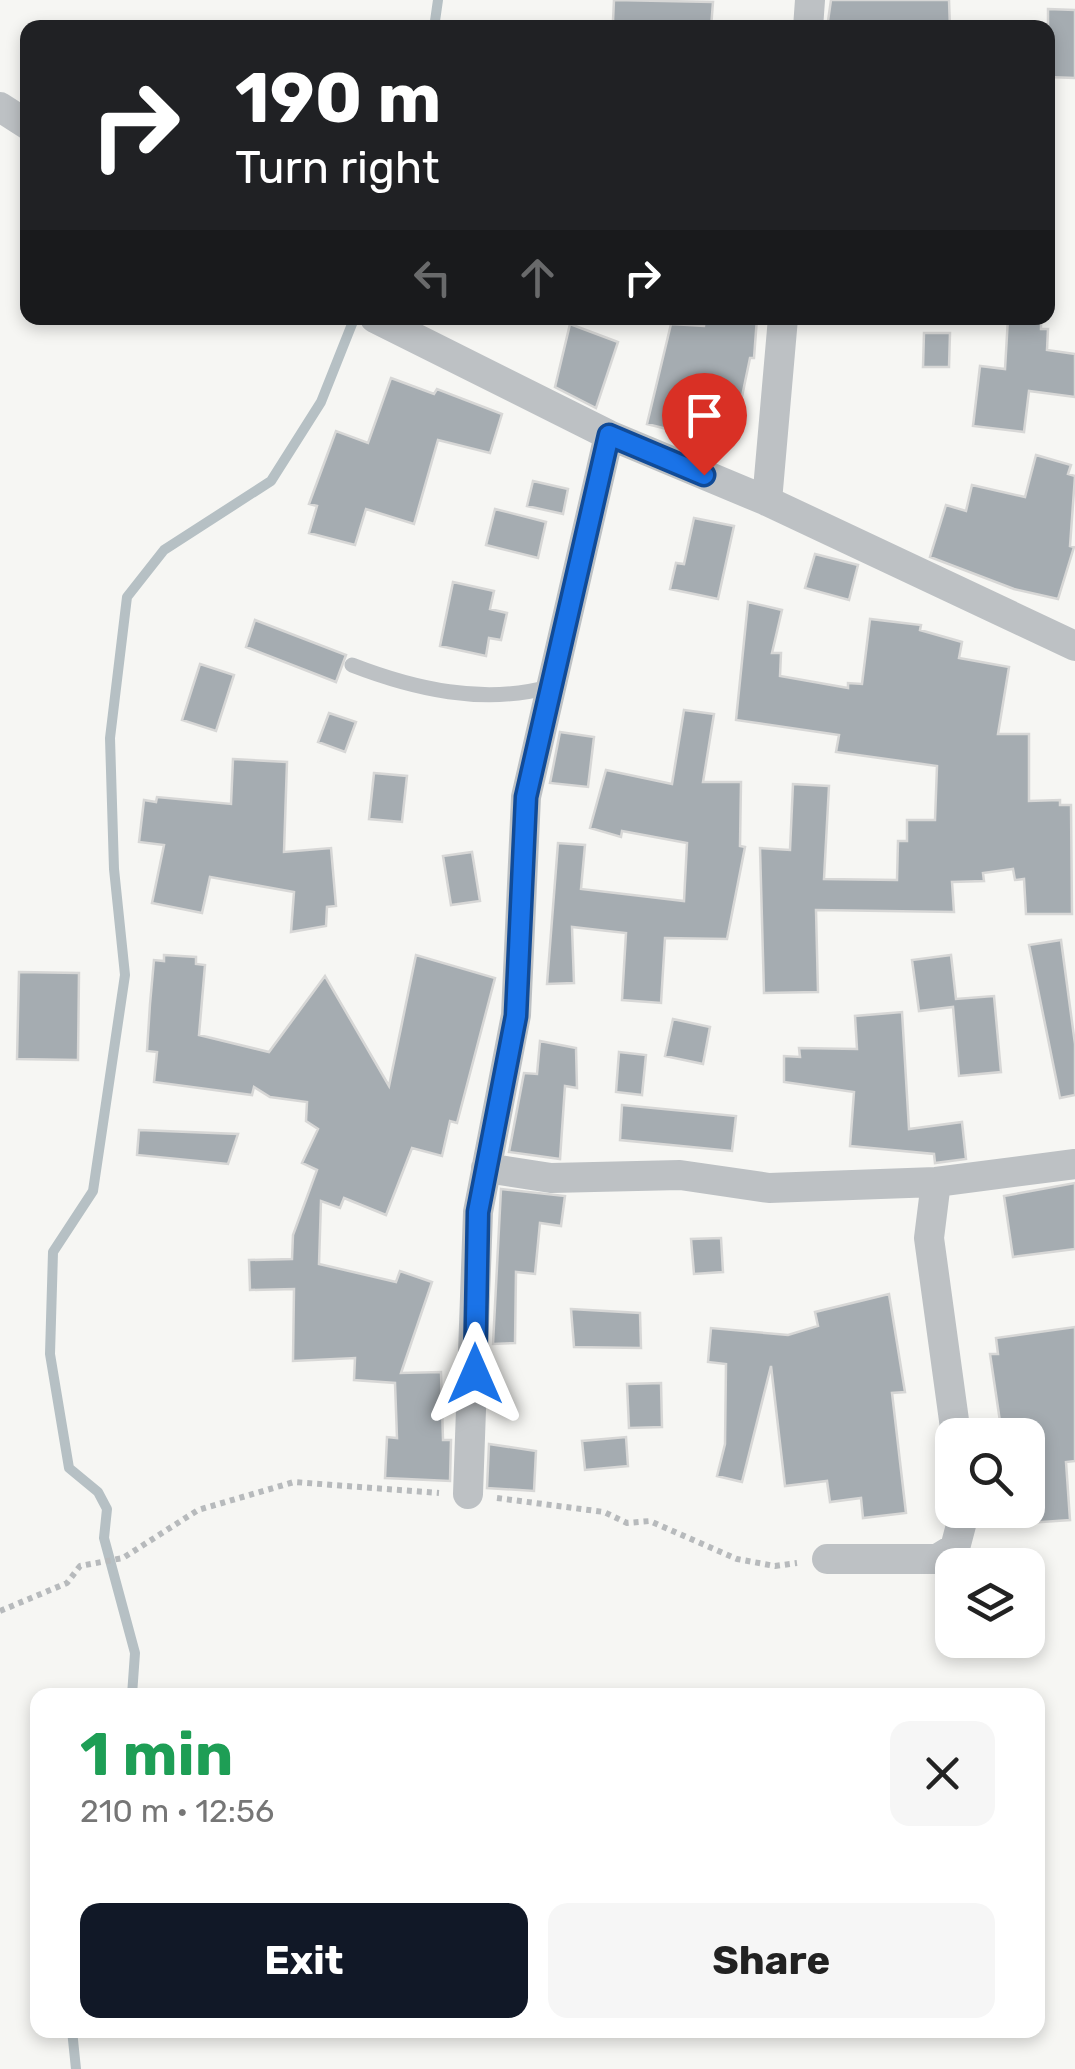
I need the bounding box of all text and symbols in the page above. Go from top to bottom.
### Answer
text: 190 m [235,57,441,140]
icon: right [70,60,200,190]
text: Turn right [235,141,439,194]
icon: left [405,250,460,305]
icon: ahead [510,250,565,305]
icon: right [615,250,670,305]
pin [662,373,747,476]
icon: arrive [677,388,732,443]
position arrow [423,1322,527,1426]
map controls [935,1418,1045,1658]
button: search [935,1418,1045,1528]
button: layers [935,1548,1045,1658]
text: 1 min [80,1719,233,1790]
button: close [890,1721,995,1826]
text: 210 m · 12:56 [80,1792,274,1830]
button: Exit [80,1903,528,2018]
button: Share [548,1903,995,2018]

